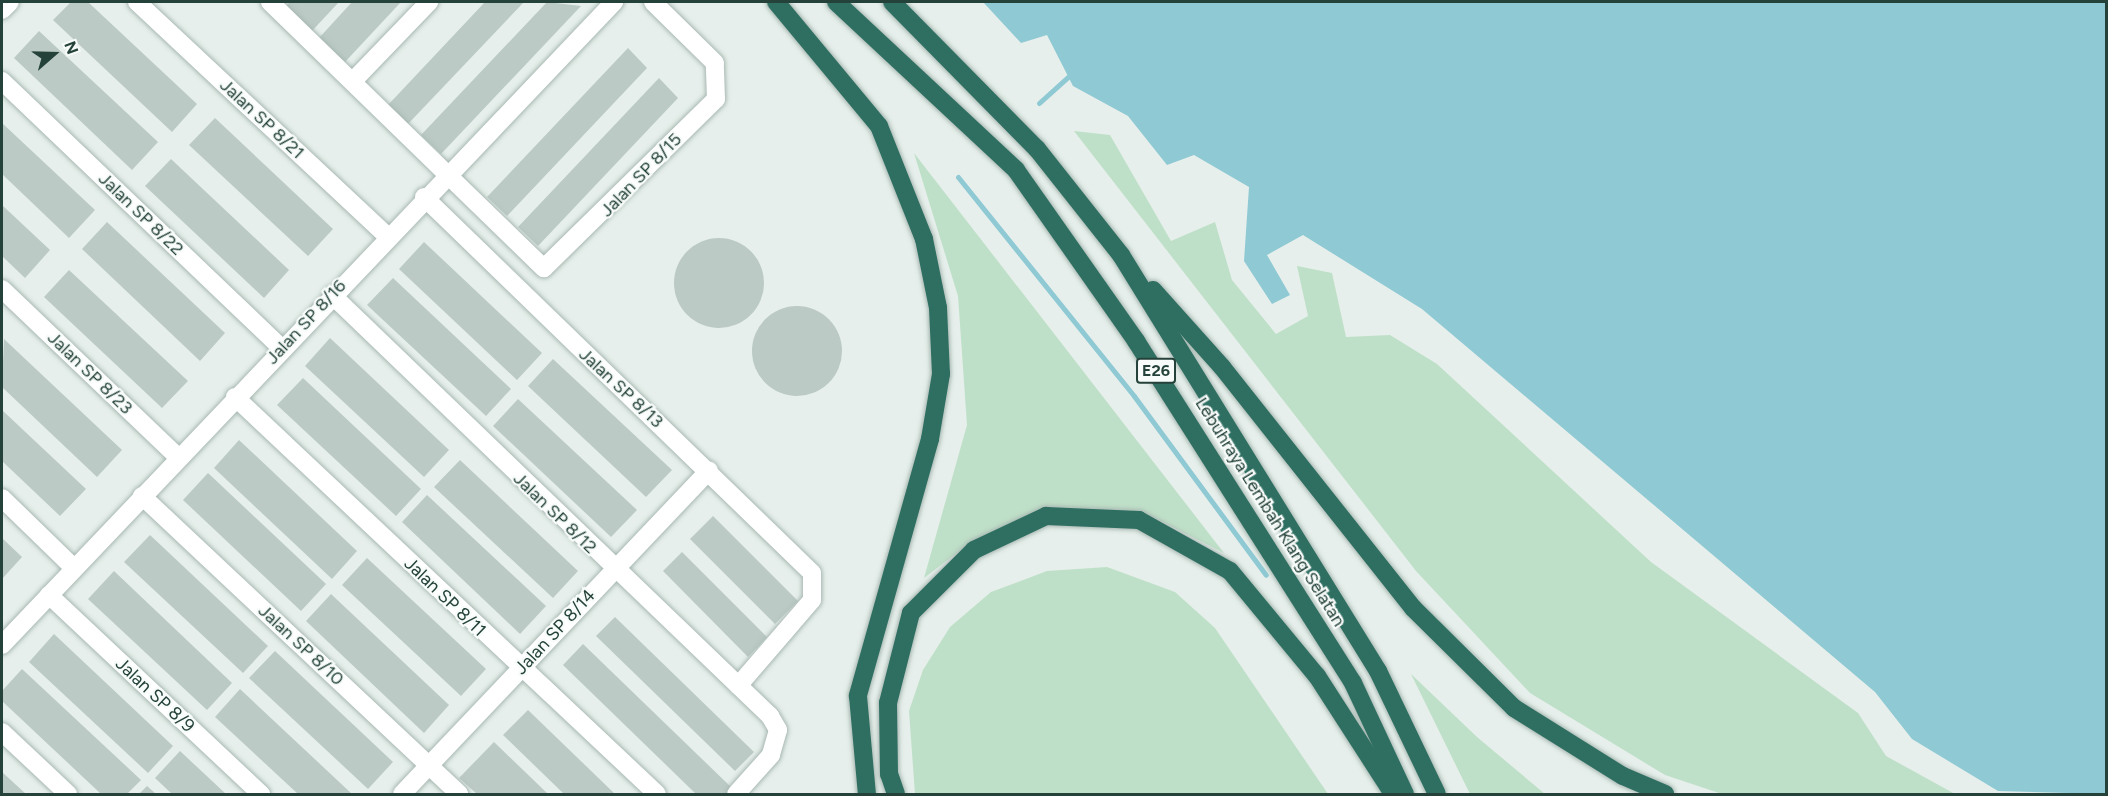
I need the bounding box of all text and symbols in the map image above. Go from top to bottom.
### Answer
north arrow [24,24,84,84]
text: N [60,39,82,57]
street label: Jalan SP 8/21 [215,74,309,164]
street label: Jalan SP 8/15 [596,129,686,221]
street label: Jalan SP 8/22 [94,168,188,260]
street label: Jalan SP 8/16 [261,275,351,369]
street label: Jalan SP 8/23 [43,327,137,419]
street label: Jalan SP 8/13 [574,344,668,432]
road number: E26 [1135,358,1177,384]
street label: Lebuhraya Lembah Klang Selatan [1190,394,1350,630]
street label: Jalan SP 8/12 [509,468,601,558]
street label: Jalan SP 8/11 [400,553,490,641]
street label: Jalan SP 8/14 [510,585,600,679]
street label: Jalan SP 8/10 [254,600,348,690]
street label: Jalan SP 8/9 [111,653,199,737]

